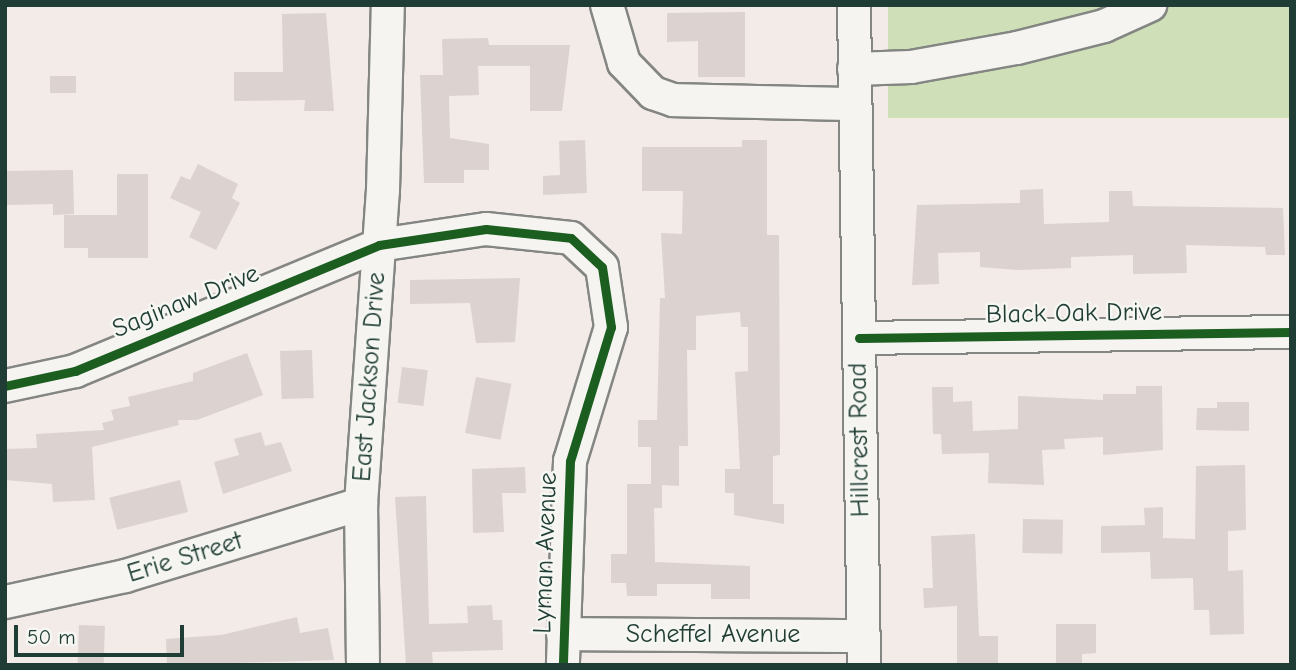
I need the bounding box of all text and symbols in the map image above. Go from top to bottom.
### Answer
street label: Saginaw Drive [108,258,264,346]
street label: East Jackson Drive [347,271,393,483]
street label: Black Oak Drive [986,297,1162,331]
street label: Hillcrest Road [843,362,877,518]
street label: Lyman Avenue [528,472,564,634]
street label: Erie Street [124,526,246,590]
scale bar [18,610,187,654]
street label: Scheffel Avenue [626,619,800,651]
text: 50 m [27,625,76,649]

